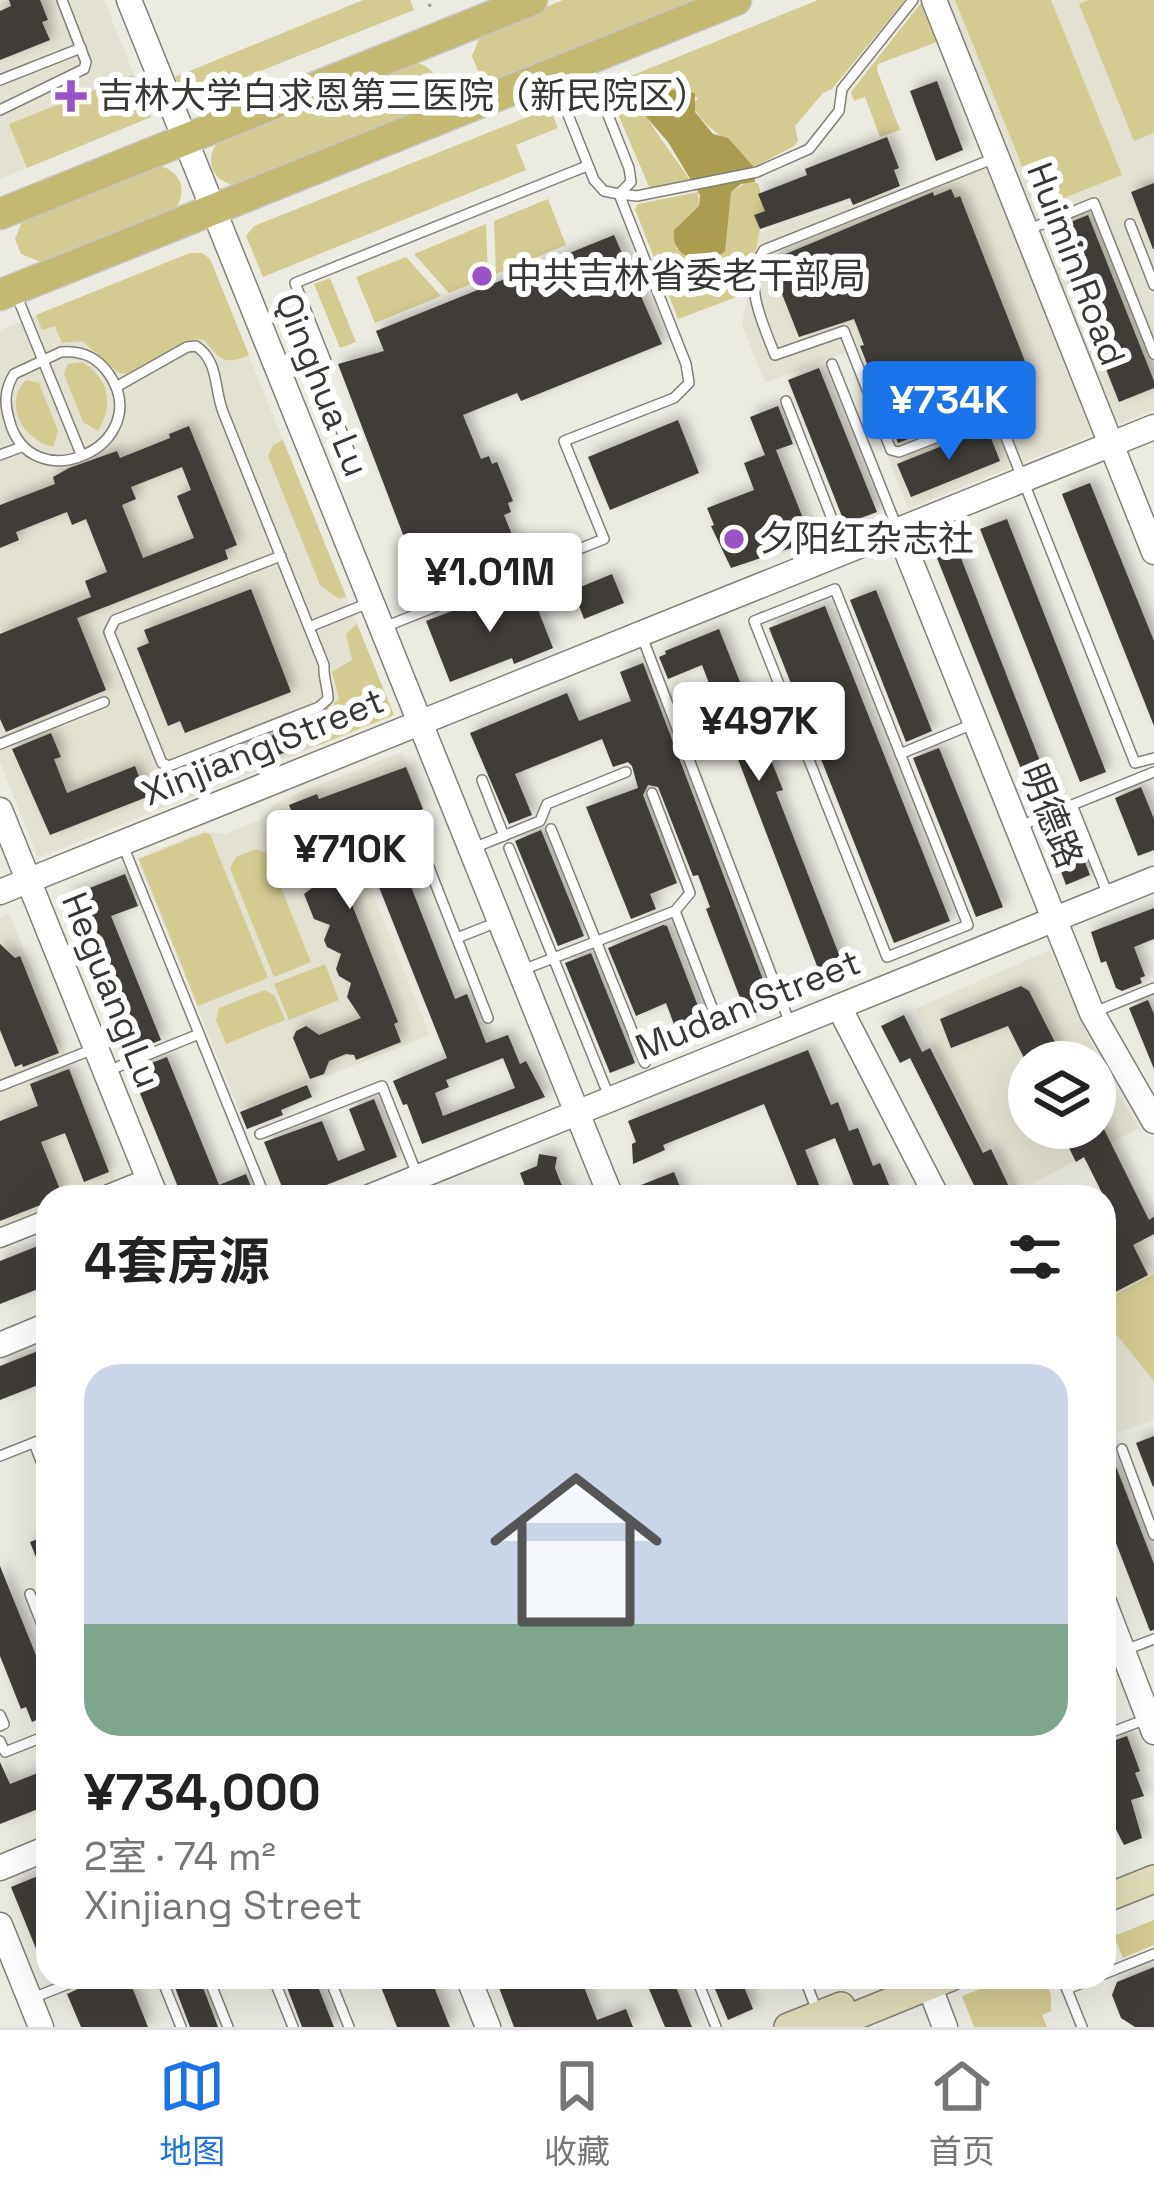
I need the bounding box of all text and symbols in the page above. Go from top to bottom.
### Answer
place label: 吉林大学白求恩第三医院（新民院区） [98,73,710,119]
marker: 吉林大学白求恩第三医院（新民院区） [55,80,87,112]
street label: Huimin Road [1016,156,1136,372]
place label: 中共吉林省委老干部局 [506,253,866,299]
marker: 中共吉林省委老干部局 [469,263,495,289]
street label: Qinghua Lu [264,287,380,483]
pin: ¥734K [865,361,1033,463]
text: ¥734K [890,375,1008,424]
place label: 夕阳红杂志社 [758,516,974,562]
marker: 夕阳红杂志社 [721,526,747,552]
pin: ¥1.01M [392,533,588,635]
text: ¥1.01M [425,547,555,596]
street label: Xinjiang Street [135,678,391,816]
pin: ¥497K [675,682,843,784]
text: ¥497K [700,696,818,745]
street label: 明德路 [1009,757,1093,875]
pin: ¥710K [266,810,434,912]
text: ¥710K [294,824,406,873]
street label: Heguang Lu [51,886,171,1094]
street label: Mudan Street [629,939,867,1071]
map controls [1008,1041,1116,1149]
button: layers [1008,1041,1116,1149]
icon: filters [1002,1224,1068,1290]
text: 4套房源 [84,1229,269,1294]
icon: home [468,1442,684,1658]
text: ¥734,000 [84,1760,321,1825]
text: 2室 · 74 m² [84,1832,276,1881]
text: Xinjiang Street [84,1881,362,1930]
tab: 地图 [159,2053,225,2173]
tab: 收藏 [544,2053,610,2173]
tab: 首页 [929,2053,995,2173]

